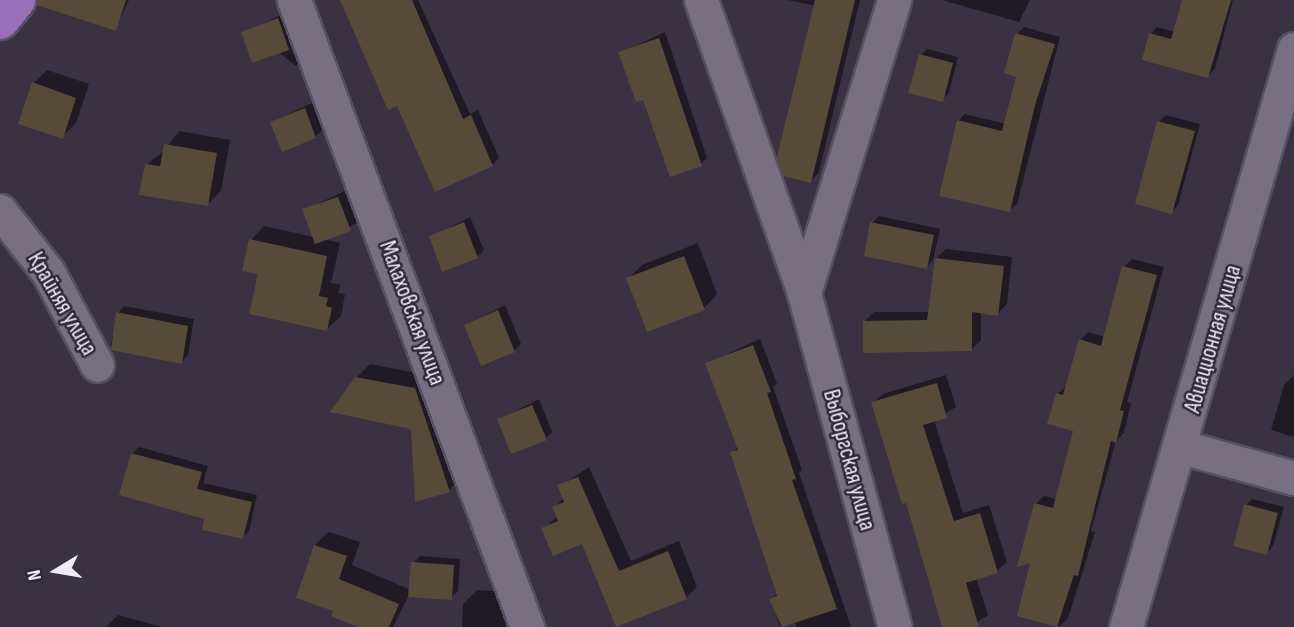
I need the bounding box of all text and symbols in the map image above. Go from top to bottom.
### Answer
street label: Малаховская улица [373,237,451,389]
street label: Крайняя улица [21,248,103,360]
street label: Авиационная улица [1179,262,1247,416]
street label: Выборгская улица [817,387,881,533]
north arrow [21,536,91,606]
text: N [23,568,47,582]

